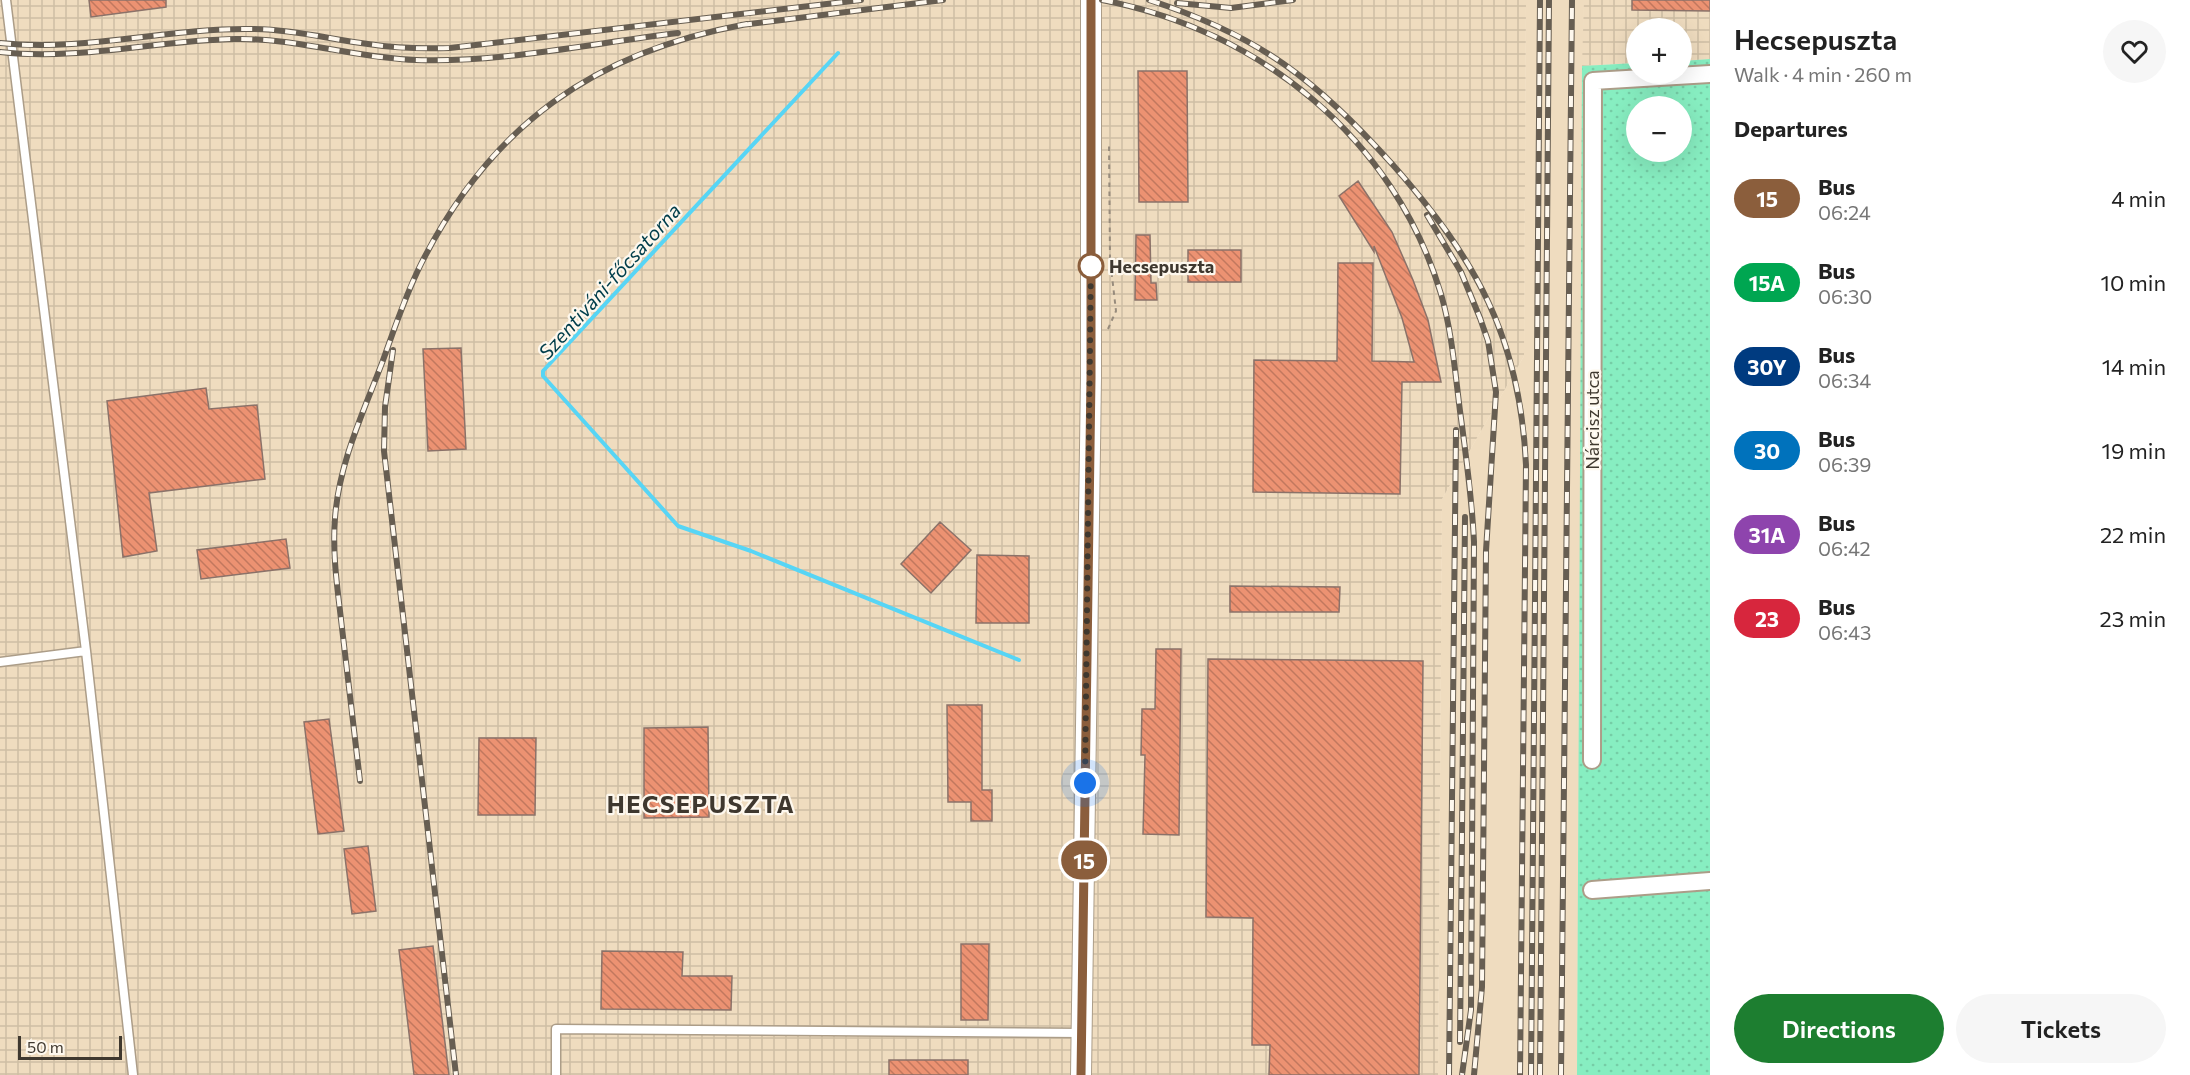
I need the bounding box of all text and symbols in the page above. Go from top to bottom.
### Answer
map controls [1626,18,1692,162]
button: + [1626,18,1692,84]
button: heart [2103,20,2166,83]
text: Hecsepuszta [1734,22,1897,56]
text: Walk · 4 min · 260 m [1734,62,1912,86]
button: − [1626,96,1692,162]
text: Departures [1734,115,1848,142]
text: Bus [1818,173,1855,200]
text: 4 min [2111,185,2166,212]
text: 15 [1756,186,1778,211]
water label: Szentiváni-főcsatorna [533,198,685,364]
text: 06:24 [1818,200,1871,224]
marker: Hecsepuszta [1078,253,1104,279]
place label: Hecsepuszta [1109,255,1214,277]
text: Bus [1818,257,1855,284]
text: 10 min [2101,269,2166,296]
text: 15A [1749,270,1785,295]
text: 06:30 [1818,284,1872,308]
text: Bus [1818,341,1855,368]
text: 14 min [2102,353,2166,380]
text: 30Y [1747,354,1787,379]
text: 06:34 [1818,368,1871,392]
street label: Nárcisz utca [1581,370,1603,470]
text: Bus [1818,425,1855,452]
text: 19 min [2102,437,2166,464]
text: 30 [1754,438,1780,463]
text: 06:39 [1818,452,1871,476]
text: Bus [1818,509,1855,536]
text: 22 min [2100,521,2166,548]
text: 31A [1749,522,1785,547]
text: 06:42 [1818,536,1871,560]
text: Bus [1818,593,1855,620]
text: 23 min [2100,605,2166,632]
text: 23 [1755,606,1779,631]
text: 06:43 [1818,620,1871,644]
your location [1070,768,1100,798]
district label: HECSEPUSZTA [607,789,795,818]
line badge: 15 [1057,840,1111,880]
text: 15 [1073,848,1095,873]
button: Directions [1734,994,1944,1063]
button: Tickets [1956,994,2166,1063]
scale bar [18,1033,122,1060]
text: 50 m [27,1037,64,1056]

